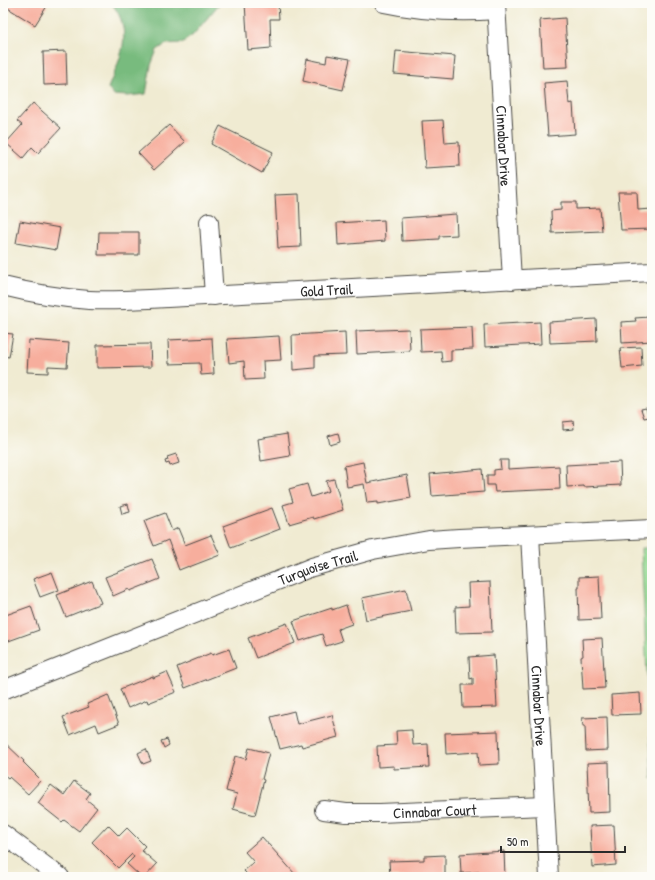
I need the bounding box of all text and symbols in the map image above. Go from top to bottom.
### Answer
street label: Cinnabar Drive [491,105,517,187]
street label: Gold Trail [300,278,353,301]
street label: Turquoise Trail [275,544,360,590]
street label: Cinnabar Drive [527,665,552,747]
street label: Cinnabar Court [393,798,478,823]
scale bar [501,828,625,854]
text: 50 m [507,833,528,850]

